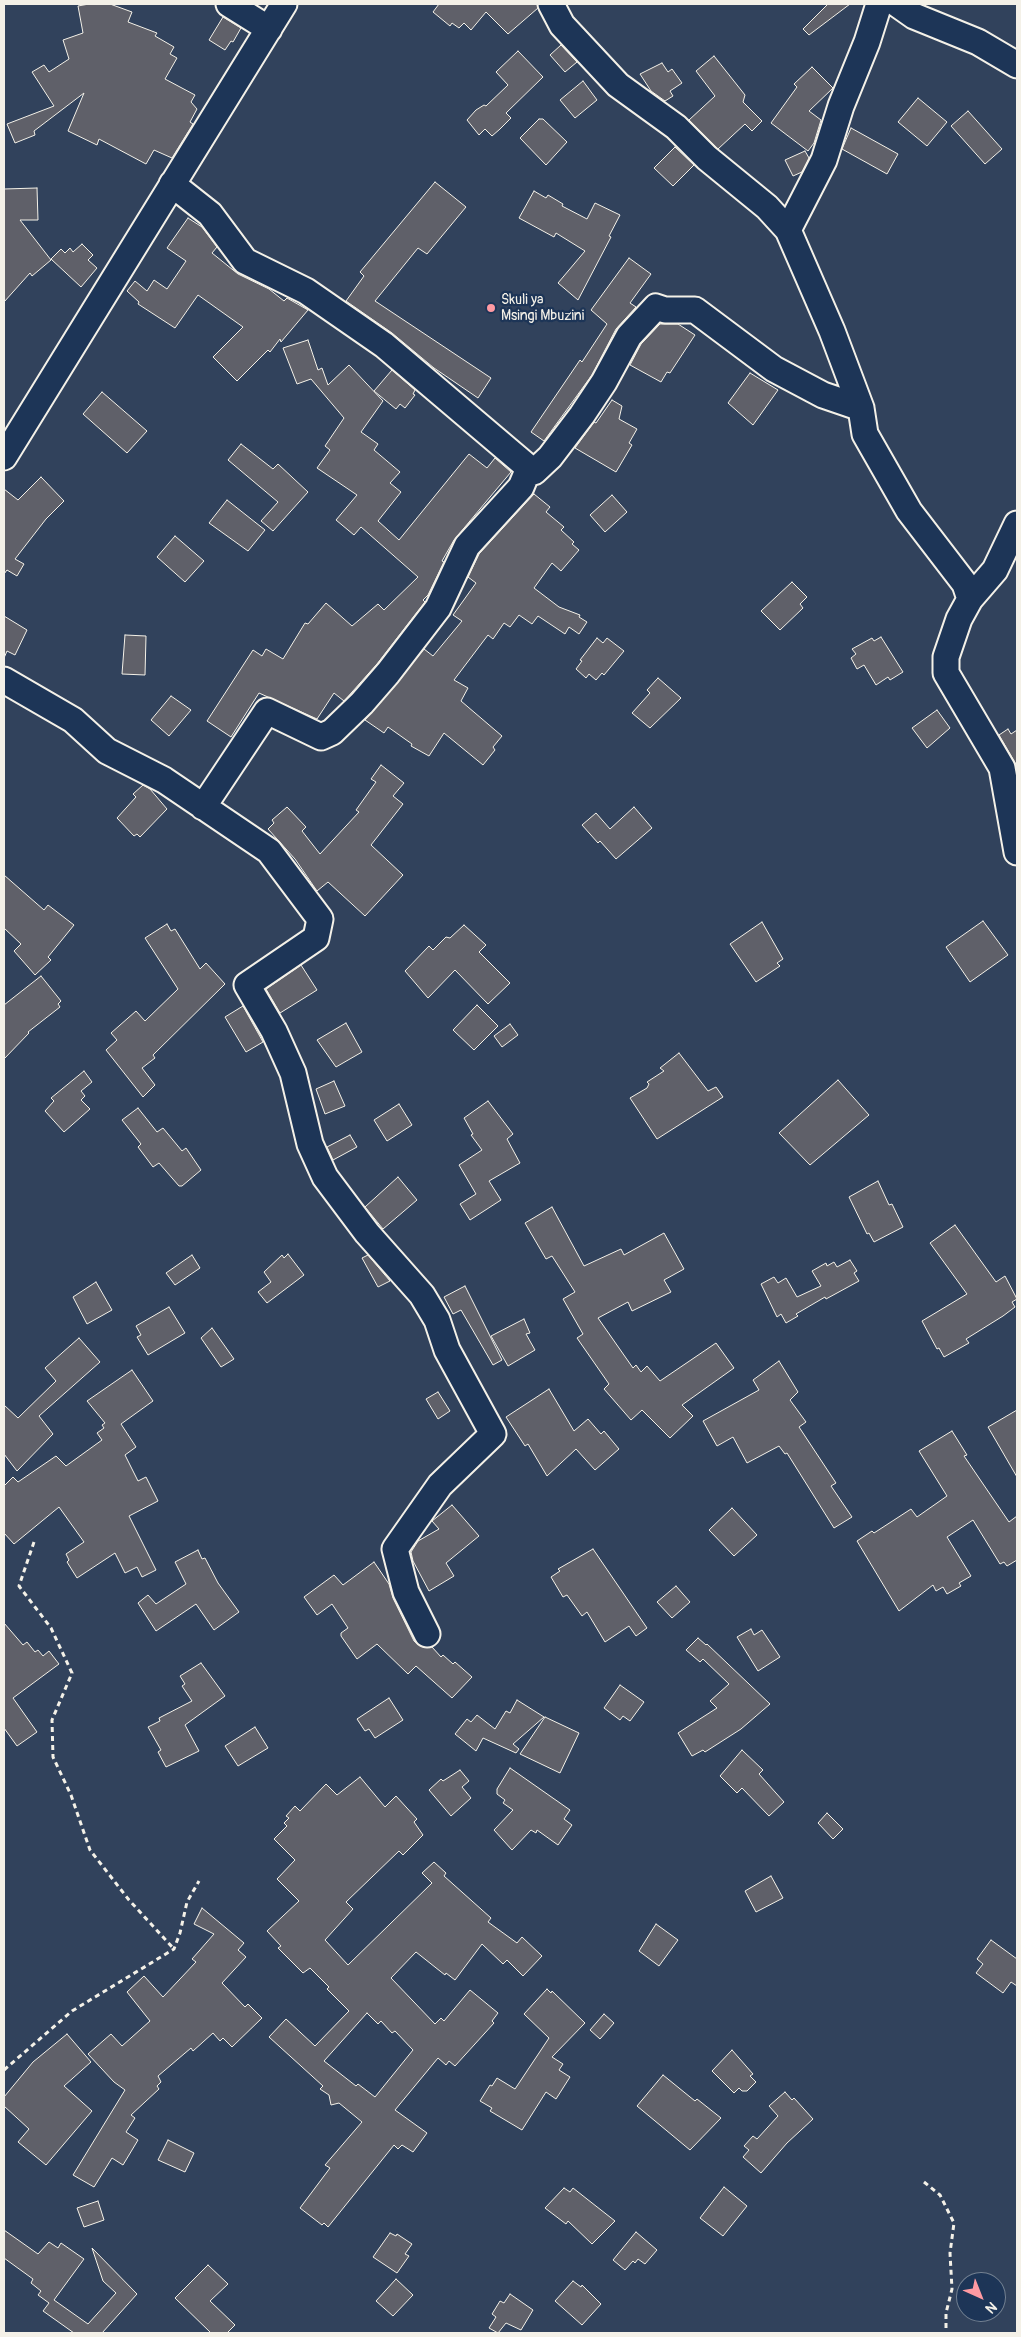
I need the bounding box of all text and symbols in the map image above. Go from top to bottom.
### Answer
place label: Skuli ya Msingi Mbuzini [501,292,584,324]
marker: Skuli ya Msingi Mbuzini [485,302,497,314]
north arrow [956,2272,1006,2322]
text: N [982,2298,1000,2317]

